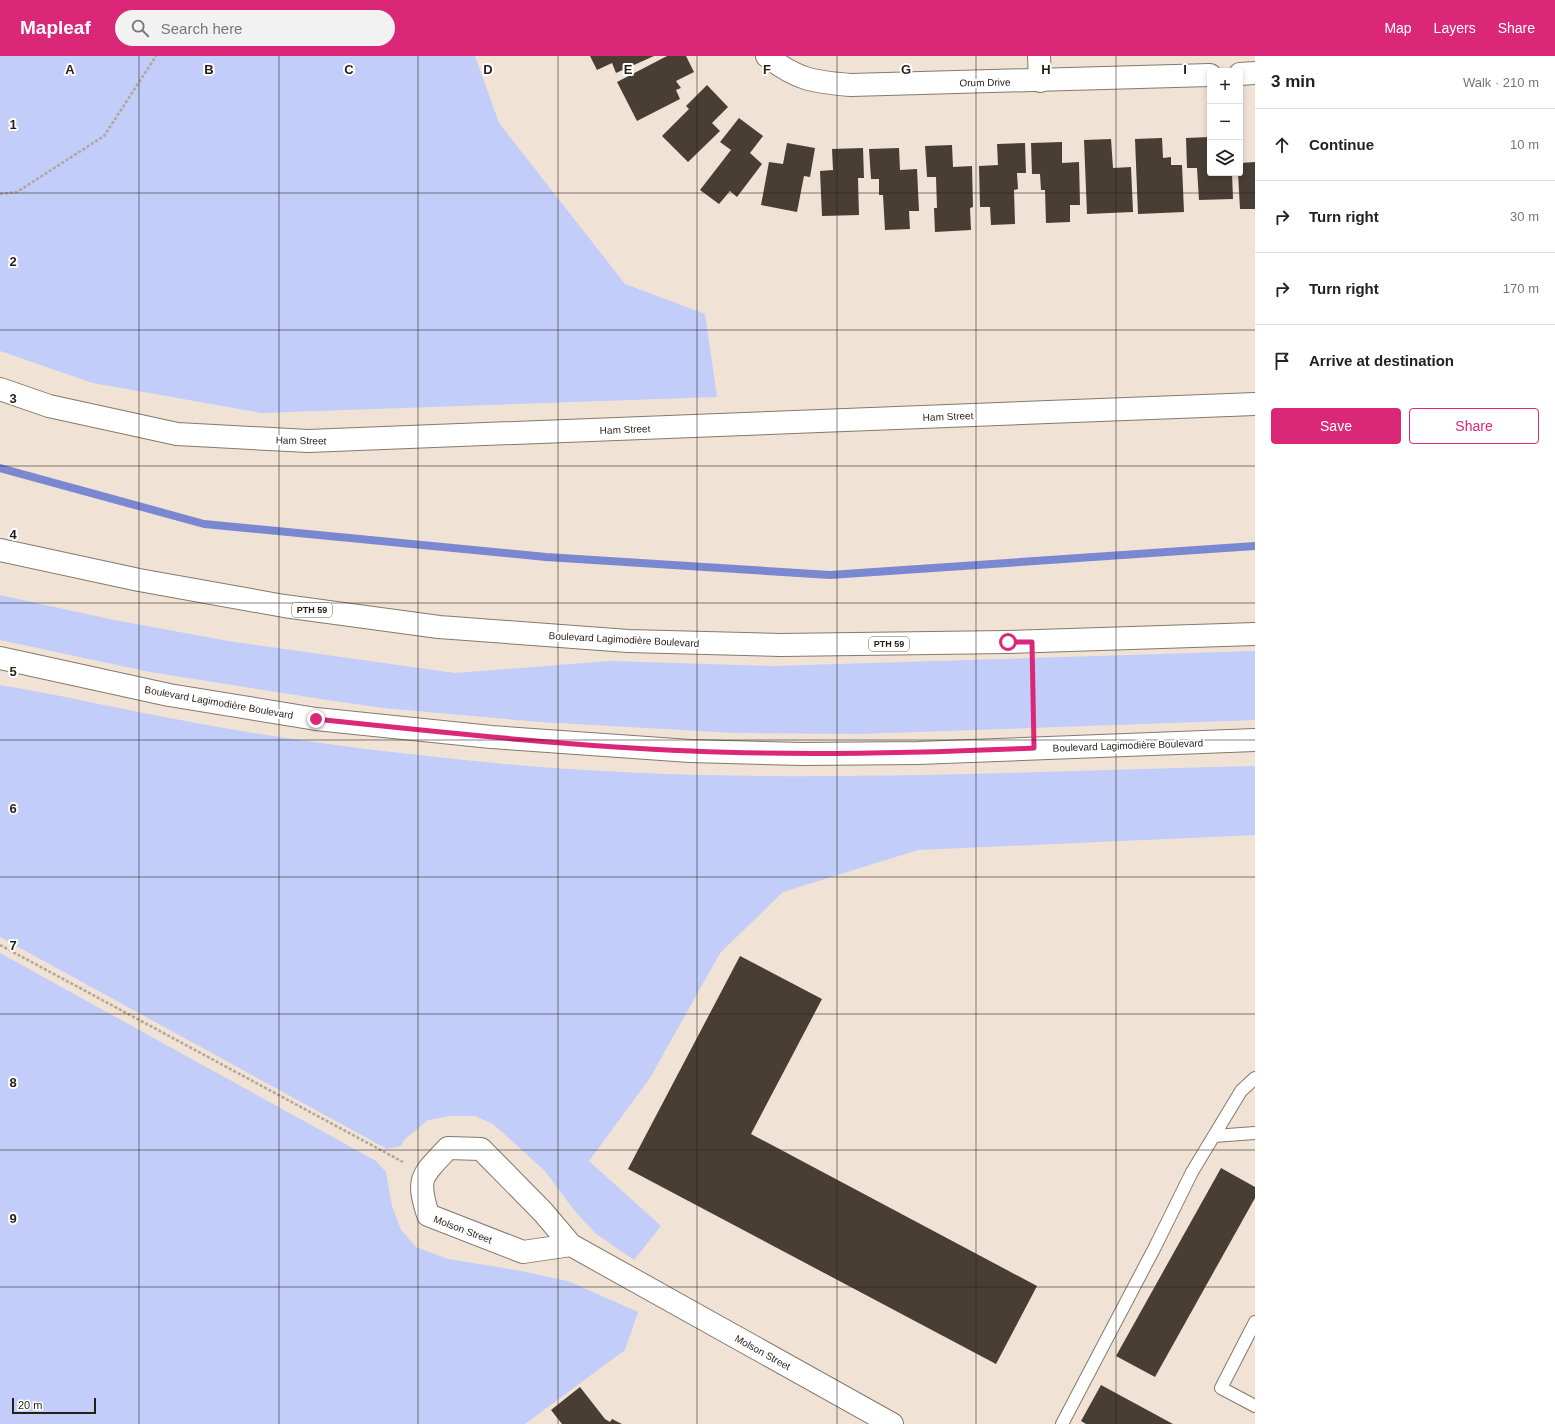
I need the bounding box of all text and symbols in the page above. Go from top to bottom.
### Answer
search box [115,10,395,46]
text: Mapleaf [20,17,91,38]
icon: search [129,17,151,39]
text: Search here [161,20,242,37]
text: Map [1384,20,1412,36]
text: Layers [1434,20,1476,36]
text: Share [1498,20,1535,36]
text: A [65,62,75,77]
text: B [204,62,214,77]
text: C [344,62,354,77]
text: D [483,62,493,77]
text: E [624,62,633,77]
text: F [763,62,771,77]
text: G [901,62,911,77]
text: H [1041,62,1051,77]
text: I [1183,62,1187,77]
map controls [1207,68,1243,176]
button: + [1207,68,1243,104]
text: 3 min [1271,72,1315,91]
text: Walk · 210 m [1463,75,1539,90]
street label: Orum Drive [959,77,1011,88]
button: − [1207,104,1243,140]
text: 1 [9,117,17,132]
icon: ahead [1271,134,1293,156]
text: Continue [1309,136,1374,153]
text: 10 m [1510,137,1539,152]
button: layers [1207,140,1243,176]
icon: right [1271,206,1293,228]
text: Turn right [1309,208,1379,225]
text: 30 m [1510,209,1539,224]
text: 2 [9,254,17,269]
icon: right [1271,278,1293,300]
text: Turn right [1309,280,1379,297]
text: 170 m [1503,281,1539,296]
icon: arrive [1271,350,1293,372]
text: Arrive at destination [1309,352,1454,369]
text: 3 [9,391,17,406]
button: Save [1271,408,1401,444]
button: Share [1409,408,1539,444]
street label: Ham Street [923,410,974,423]
street label: Ham Street [600,423,651,436]
street label: Ham Street [276,435,327,446]
text: 4 [9,527,17,542]
road number: PTH 59 [292,603,332,617]
street label: Boulevard Lagimodière Boulevard [548,630,699,649]
route start [999,633,1017,651]
road number: PTH 59 [869,637,909,651]
text: 5 [9,664,17,679]
street label: Boulevard Lagimodière Boulevard [144,684,294,721]
route end [307,710,325,728]
street label: Boulevard Lagimodière Boulevard [1053,737,1203,754]
text: 6 [9,801,17,816]
text: 7 [9,938,17,953]
text: 8 [9,1075,17,1090]
text: 9 [9,1211,17,1226]
street label: Molson Street [432,1213,494,1246]
street label: Molson Street [733,1333,793,1372]
scale bar [12,1396,96,1415]
text: 20 m [18,1399,42,1411]

